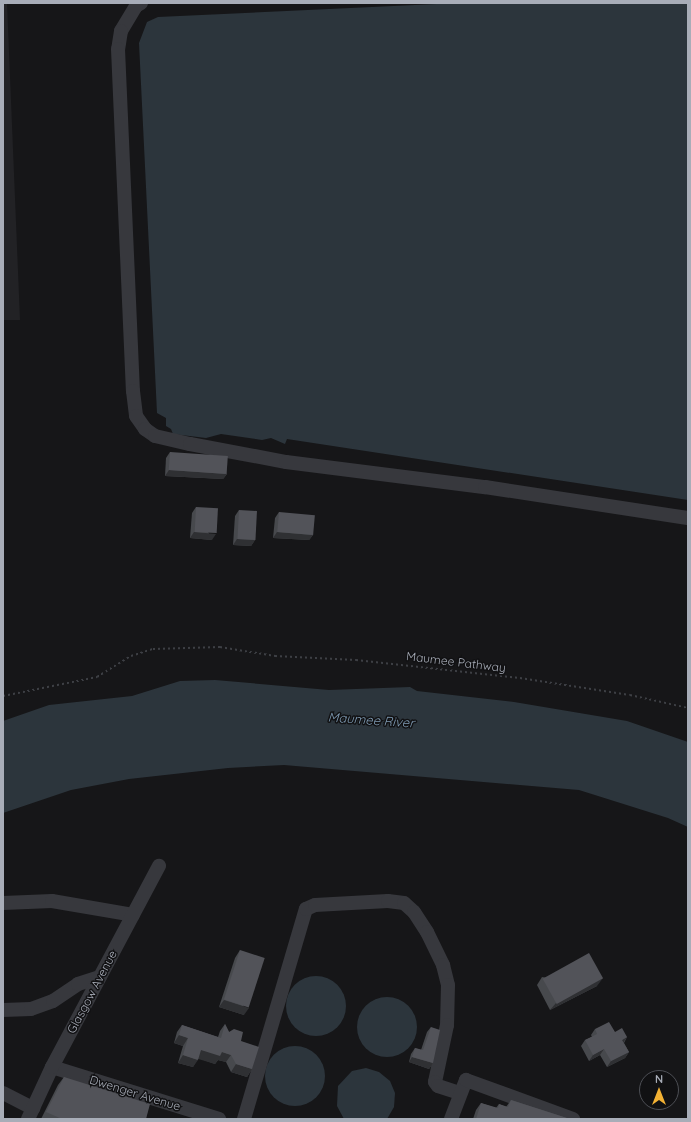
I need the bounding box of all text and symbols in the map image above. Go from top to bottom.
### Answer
street label: Maumee Pathway [405,649,507,675]
water label: Maumee River [327,709,415,731]
street label: Glasgow Avenue [64,948,120,1036]
north arrow [639,1070,679,1110]
street label: Dwenger Avenue [88,1072,182,1114]
text: N [655,1072,663,1086]

